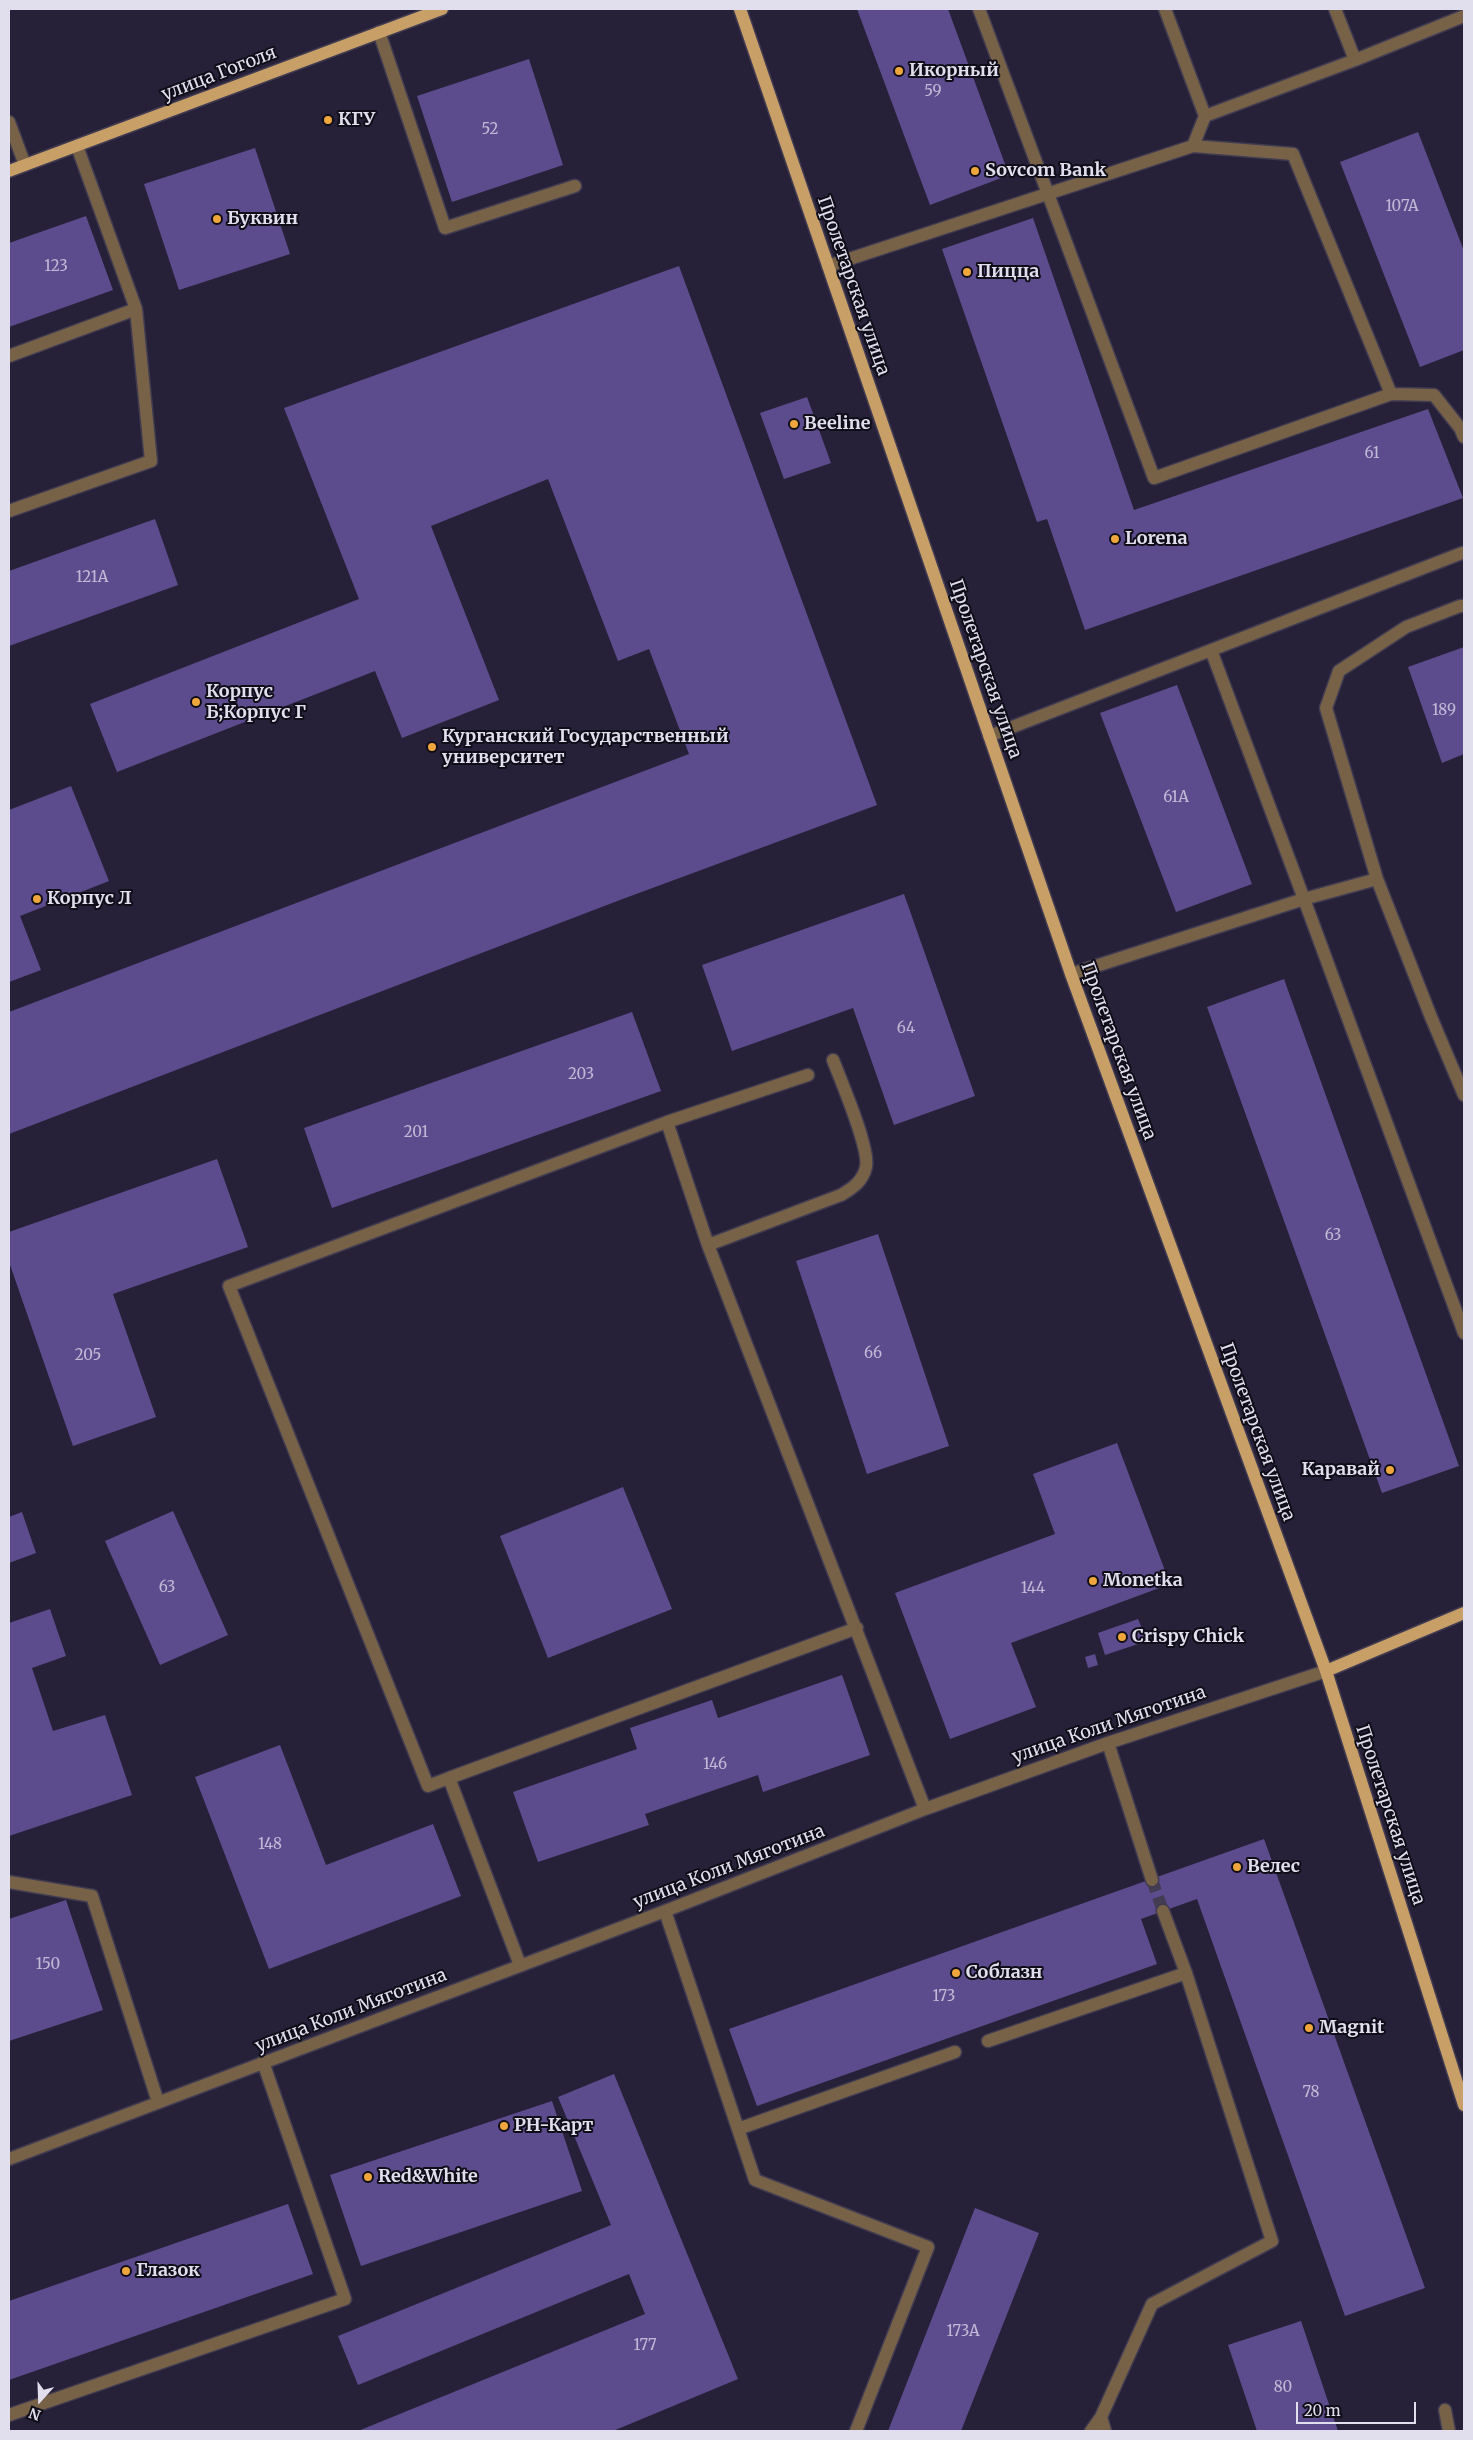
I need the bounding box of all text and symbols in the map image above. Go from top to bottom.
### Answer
street label: улица Гоголя [159,42,279,106]
place label: Икорный [909,60,999,82]
marker: Икорный [893,65,905,77]
house number: 59 [924,83,942,101]
place label: КГУ [338,109,375,131]
marker: КГУ [322,114,334,126]
house number: 52 [481,121,499,139]
place label: Sovcom Bank [985,160,1106,182]
marker: Sovcom Bank [969,165,981,177]
street label: Пролетарская улица [812,194,894,378]
house number: 107А [1385,198,1419,216]
place label: Буквин [227,208,298,230]
marker: Буквин [211,213,223,225]
house number: 123 [44,258,68,276]
place label: Пицца [977,261,1039,283]
marker: Пицца [961,266,973,278]
place label: Beeline [804,413,871,435]
marker: Beeline [788,418,800,430]
house number: 61 [1365,445,1379,463]
place label: Lorena [1125,528,1187,550]
marker: Lorena [1109,533,1121,545]
house number: 121А [76,569,108,587]
street label: Пролетарская улица [944,577,1026,761]
place label: Корпус Б;Корпус Г [206,681,306,724]
marker: Корпус Б;Корпус Г [190,696,202,708]
house number: 189 [1432,702,1456,720]
place label: Курганский Государственный университет [442,726,729,769]
marker: Курганский Государственный университет [426,741,438,753]
house number: 61А [1163,789,1189,807]
place label: Корпус Л [47,888,132,910]
marker: Корпус Л [31,893,43,905]
street label: Пролетарская улица [1076,959,1160,1143]
house number: 64 [897,1020,915,1038]
house number: 203 [568,1066,594,1084]
house number: 201 [404,1124,428,1142]
house number: 63 [1325,1227,1341,1245]
street label: Пролетарская улица [1215,1340,1299,1524]
house number: 66 [864,1345,882,1363]
house number: 205 [75,1347,101,1365]
place label: Каравай [1301,1459,1380,1481]
marker: Каравай [1384,1464,1396,1476]
place label: Monetka [1103,1570,1183,1592]
marker: Monetka [1087,1575,1099,1587]
house number: 63 [159,1579,175,1597]
house number: 144 [1021,1580,1045,1598]
place label: Crispy Chick [1132,1626,1244,1648]
marker: Crispy Chick [1116,1631,1128,1643]
street label: улица Коли Мяготина [1009,1682,1209,1768]
street label: Пролетарская улица [1351,1722,1429,1908]
house number: 146 [703,1756,727,1774]
street label: улица Коли Мяготина [630,1820,828,1914]
house number: 148 [258,1836,282,1854]
place label: Велес [1247,1856,1300,1878]
marker: Велес [1231,1861,1243,1873]
house number: 150 [36,1956,60,1974]
place label: Соблазн [966,1962,1043,1984]
street label: улица Коли Мяготина [252,1964,450,2058]
marker: Соблазн [950,1967,962,1979]
house number: 173 [933,1988,955,2006]
place label: Magnit [1319,2017,1384,2039]
marker: Magnit [1303,2022,1315,2034]
house number: 78 [1302,2084,1320,2102]
place label: РН-Карт [514,2115,593,2137]
marker: РН-Карт [498,2120,510,2132]
place label: Red&White [378,2166,478,2188]
marker: Red&White [362,2171,374,2183]
place label: Глазок [136,2260,200,2282]
marker: Глазок [120,2265,132,2277]
house number: 173А [946,2323,980,2341]
house number: 177 [634,2337,656,2355]
north arrow [15,2375,65,2425]
house number: 80 [1274,2379,1292,2397]
scale bar [1298,2392,1418,2424]
text: 20 m [1304,2401,1341,2420]
text: N [27,2404,43,2424]

